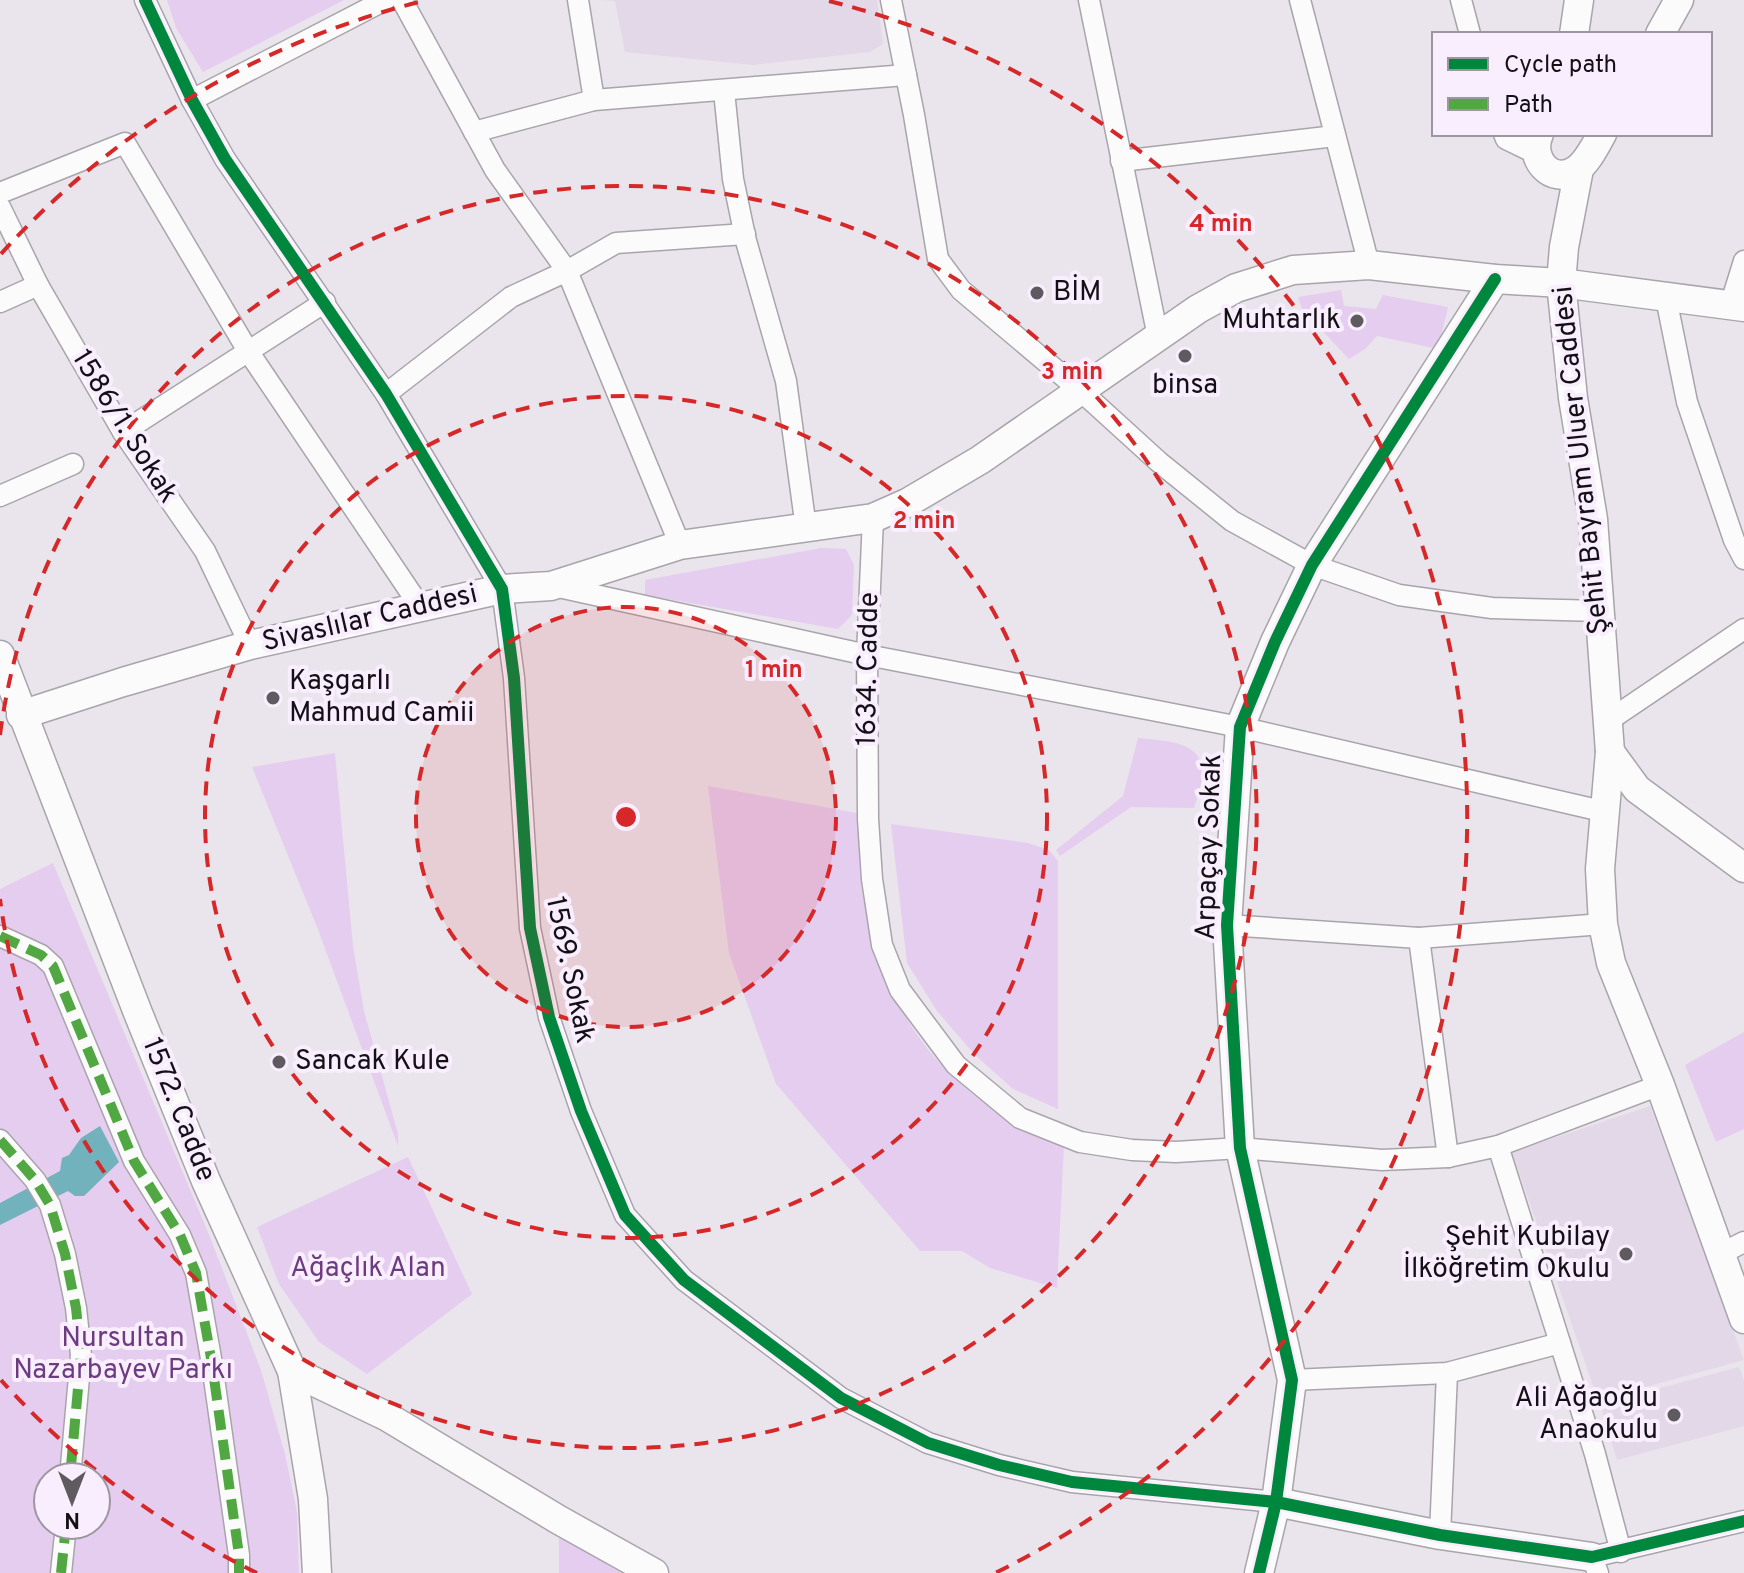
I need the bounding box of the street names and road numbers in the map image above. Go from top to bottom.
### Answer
street label: Şehit Bayram Uluer Caddesi [1546,284,1618,636]
street label: 1586/1. Sokak [63,344,185,510]
street label: Sivaslılar Caddesi [259,577,481,661]
street label: 1634. Cadde [850,592,888,746]
street label: Arpaçay Sokak [1189,753,1231,941]
street label: 1569. Sokak [536,893,602,1047]
street label: 1572. Cadde [133,1033,223,1187]

